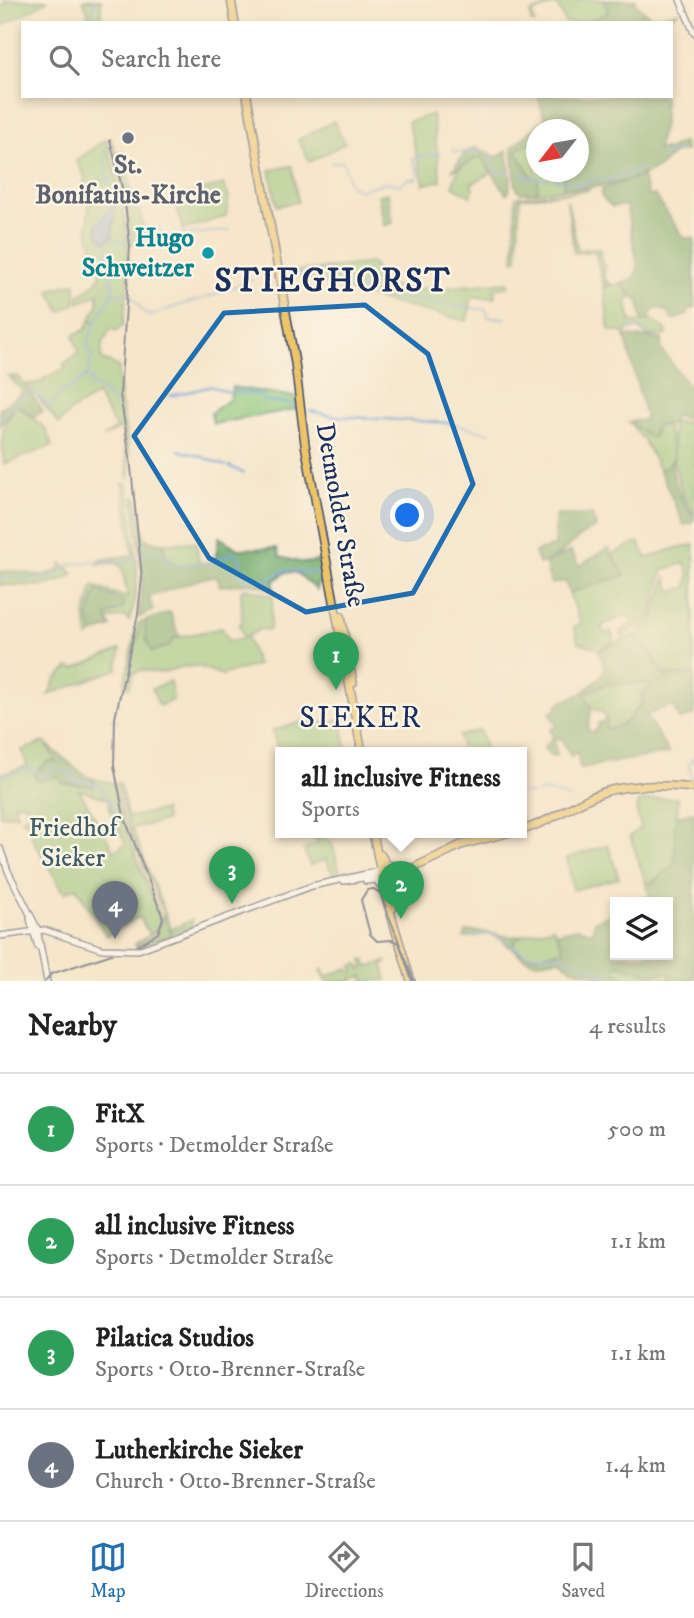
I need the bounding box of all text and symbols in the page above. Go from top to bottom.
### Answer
search box [21,21,673,98]
icon: search [45,41,83,79]
text: Search here [101,43,221,76]
north arrow [526,119,589,182]
marker: St. Bonifatius-Kirche [120,130,136,146]
place label: St. Bonifatius-Kirche [35,149,221,212]
place label: Hugo Schweitzer [82,222,194,285]
marker: Hugo Schweitzer [200,245,216,261]
district label: STIEGHORST [215,261,452,302]
street label: Detmolder Straße [308,420,372,610]
your location [390,498,424,532]
pin: 1 [313,632,359,690]
district label: SIEKER [299,700,423,737]
popup [275,747,527,838]
text: all inclusive Fitness [301,762,501,795]
text: Sports [301,795,360,824]
park label: Friedhof Sieker [28,812,121,875]
pin: 3 [209,846,255,904]
pin: 2 [378,861,424,919]
pin: 4 [92,881,138,939]
map controls [610,897,673,960]
button: layers [610,897,673,960]
text: Nearby [28,1008,117,1045]
text: 4 results [589,1012,666,1041]
text: FitX [95,1098,145,1131]
text: 1 [47,1115,55,1144]
text: 500 m [608,1115,666,1144]
text: Sports · Detmolder Straße [95,1131,334,1160]
text: all inclusive Fitness [95,1210,295,1243]
text: 2 [45,1227,57,1256]
text: 1.1 km [610,1227,666,1256]
text: Sports · Detmolder Straße [95,1243,334,1272]
text: Pilatica Studios [95,1322,254,1355]
text: 3 [47,1339,55,1368]
text: 1.1 km [610,1339,666,1368]
text: Sports · Otto-Brenner-Straße [95,1355,365,1384]
text: Lutherkirche Sieker [95,1434,303,1467]
text: 4 [44,1451,58,1480]
text: 1.4 km [605,1451,666,1480]
text: Church · Otto-Brenner-Straße [95,1467,376,1496]
tab: Map [89,1538,127,1603]
tab: Directions [305,1538,384,1603]
tab: Saved [561,1538,605,1603]

